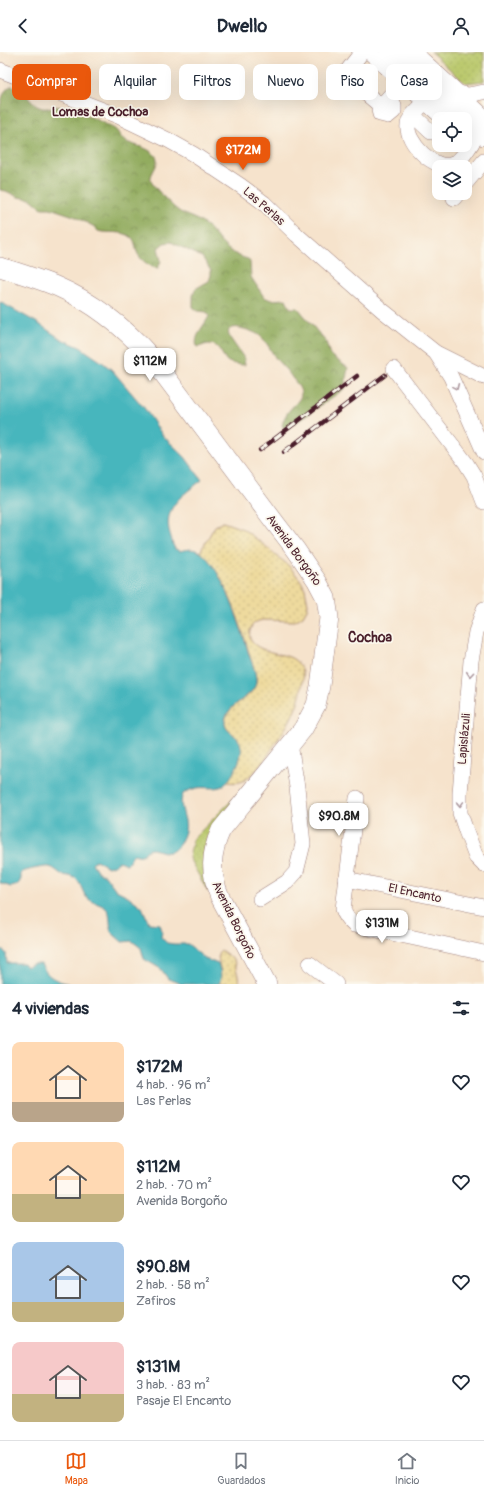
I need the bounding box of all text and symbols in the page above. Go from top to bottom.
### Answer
icon: back [12,15,34,37]
text: Dwello [217,15,267,38]
icon: person [450,15,472,37]
chip: Comprar [12,64,91,100]
chip: Alquilar [99,64,171,100]
chip: Filtros [179,64,245,100]
chip: Nuevo [253,64,318,100]
chip: Piso [326,64,378,100]
chip: Casa [386,64,442,100]
district label: Lomas de Cochoa [52,104,148,120]
map controls [432,112,472,200]
button: locate [432,112,472,152]
pin: $172M [215,137,271,171]
text: $172M [225,142,261,158]
button: layers [432,160,472,200]
street label: Las Perlas [240,184,288,229]
pin: $112M [122,348,178,382]
text: $112M [133,353,167,369]
one-way arrow [451,383,459,391]
street label: Avenida Borgoño [263,512,325,589]
district label: Cochoa [348,629,392,646]
one-way arrow [465,671,474,678]
street label: Lapislázuli [455,713,474,765]
one-way arrow [456,801,464,807]
pin: $90.8M [306,803,372,837]
text: $90.8M [318,808,360,824]
street label: Avenida Borgoño [208,879,259,962]
street label: El Encanto [387,881,443,907]
pin: $131M [354,910,410,944]
text: $131M [365,915,399,931]
icon: filters [450,997,472,1019]
text: 4 viviendas [12,998,89,1019]
text: $172M [136,1056,183,1077]
icon: home [44,1058,92,1106]
icon: heart [450,1071,472,1093]
text: 4 hab. · 96 m² [136,1077,211,1093]
text: Las Perlas [136,1093,191,1109]
text: $112M [136,1156,180,1177]
icon: home [44,1158,92,1206]
icon: heart [450,1171,472,1193]
text: 2 hab. · 70 m² [136,1177,212,1193]
text: Avenida Borgoño [136,1193,228,1209]
text: $90.8M [136,1256,190,1277]
icon: home [44,1258,92,1306]
icon: heart [450,1271,472,1293]
text: 2 hab. · 58 m² [136,1277,210,1293]
text: Zafiros [136,1293,176,1309]
text: $131M [136,1356,180,1377]
icon: home [44,1358,92,1406]
icon: heart [450,1371,472,1393]
text: 3 hab. · 83 m² [136,1377,210,1393]
text: Pasaje El Encanto [136,1393,231,1409]
tab: Mapa [65,1450,88,1487]
tab: Guardados [217,1450,265,1487]
tab: Inicio [395,1450,419,1487]

